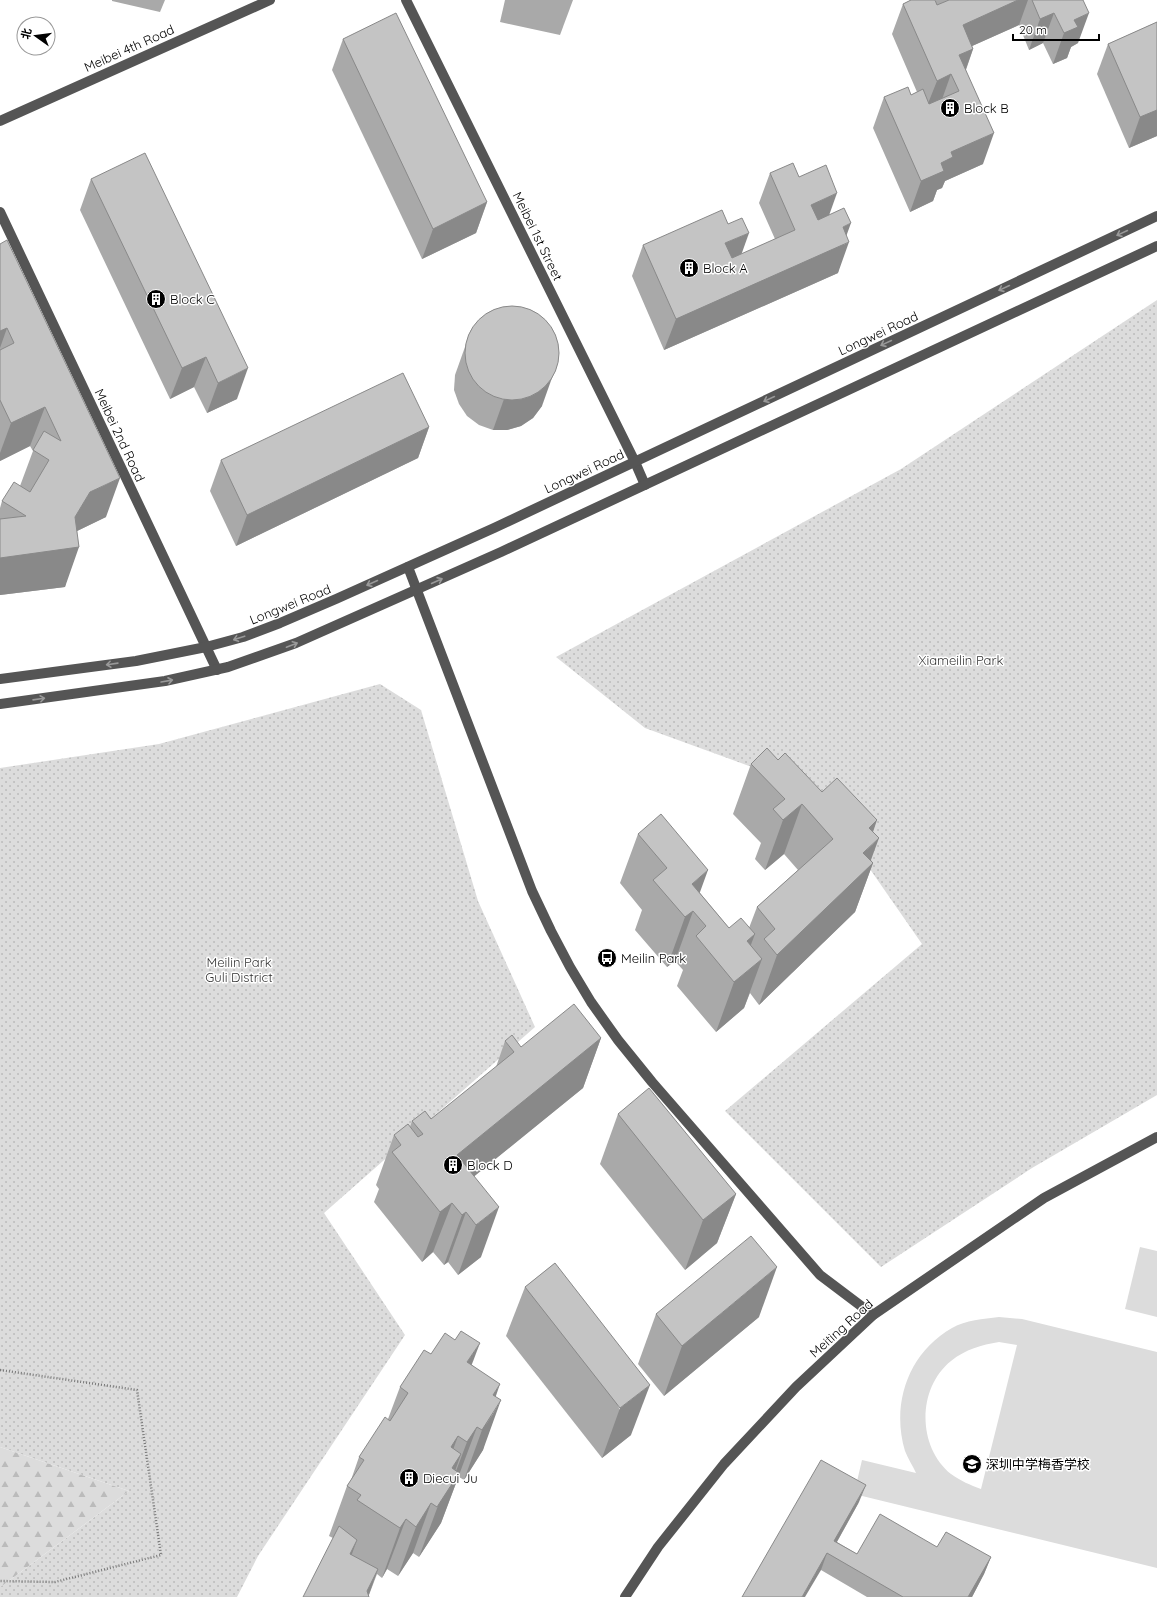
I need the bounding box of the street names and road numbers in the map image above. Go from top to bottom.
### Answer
street label: Meibei 4th Road [81,21,177,75]
street label: Meibei 1st Street [510,189,566,283]
street label: Longwei Road [836,308,920,358]
street label: Meibei 2nd Road [91,386,149,484]
street label: Longwei Road [542,446,626,496]
street label: Longwei Road [247,580,333,628]
street label: Meiting Road [806,1295,876,1361]

